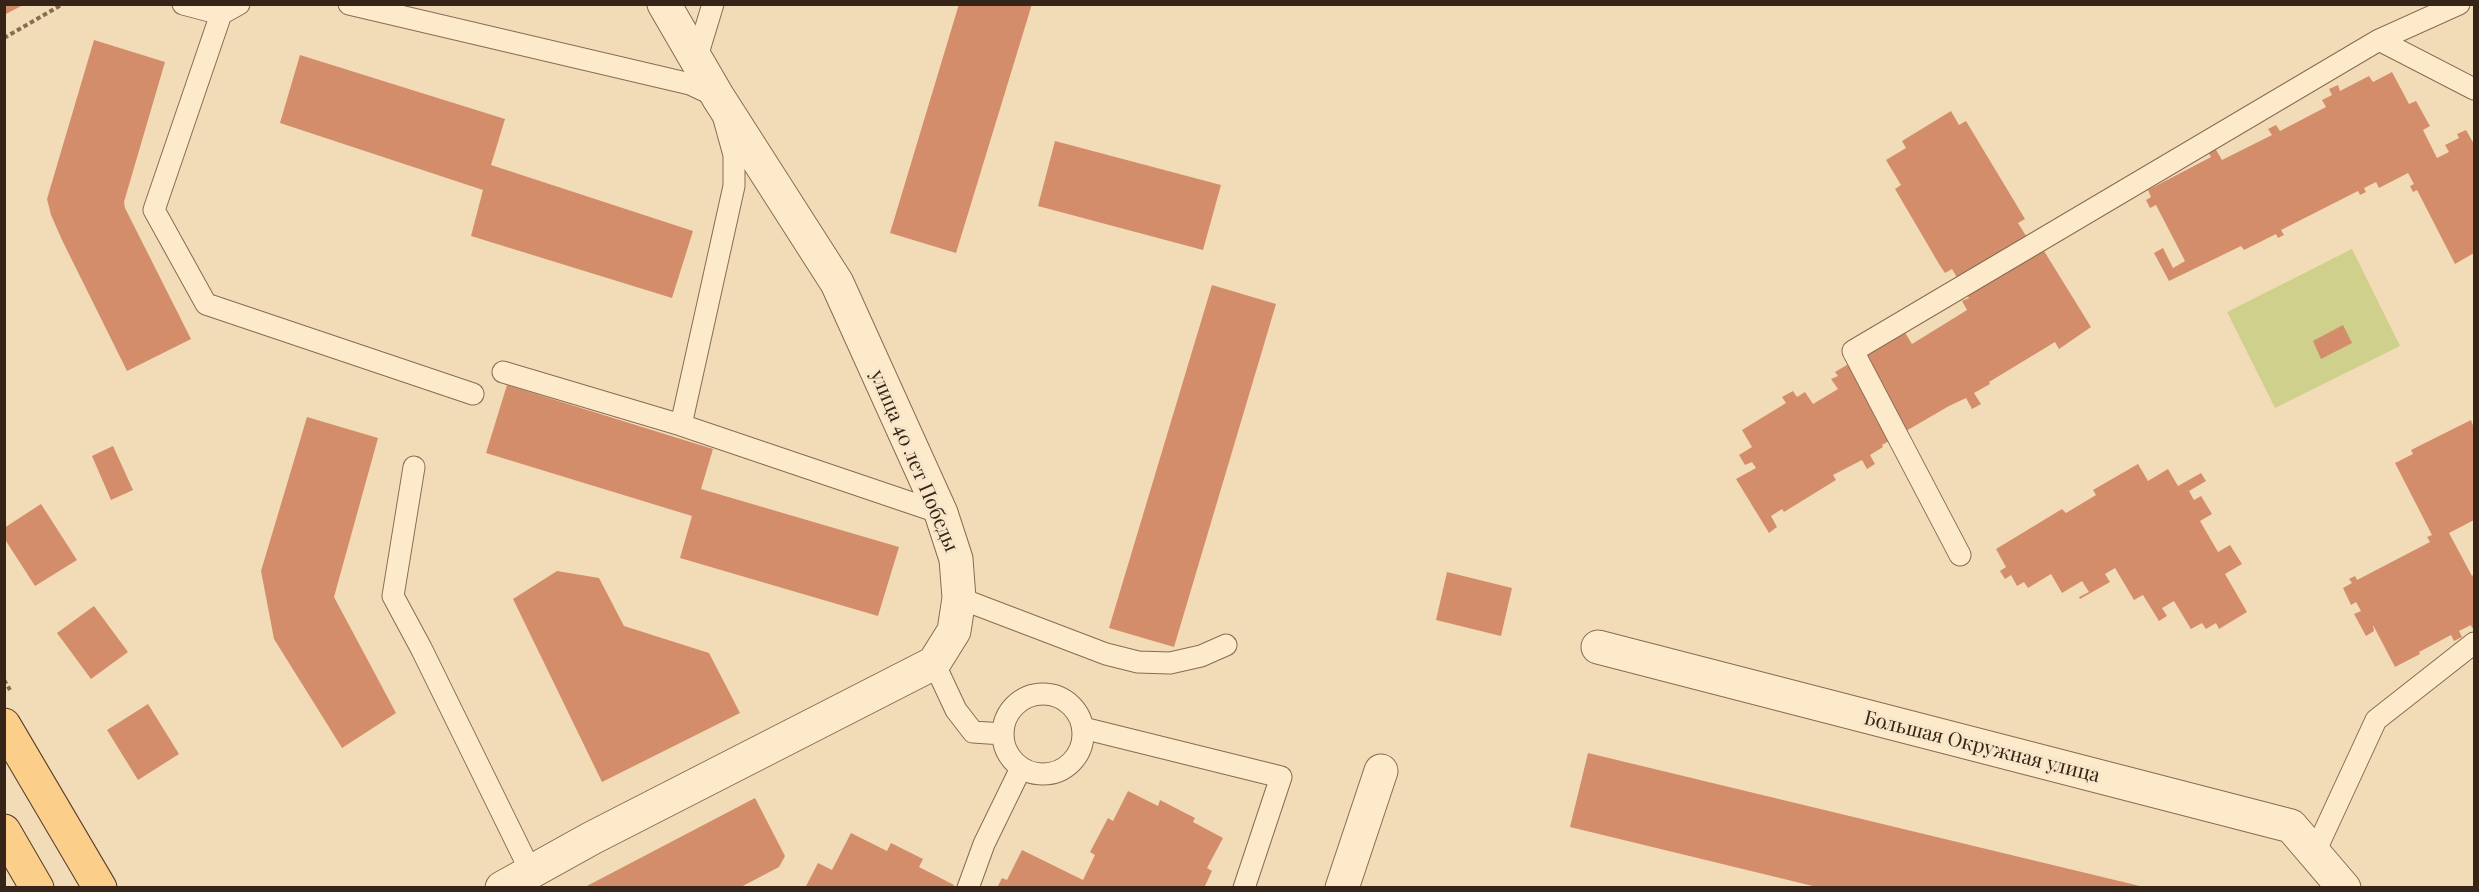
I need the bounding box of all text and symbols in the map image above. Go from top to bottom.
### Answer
street label: улица 40 лет Победы [865,366,963,556]
street label: Большая Окружная улица [1862,706,2102,788]

